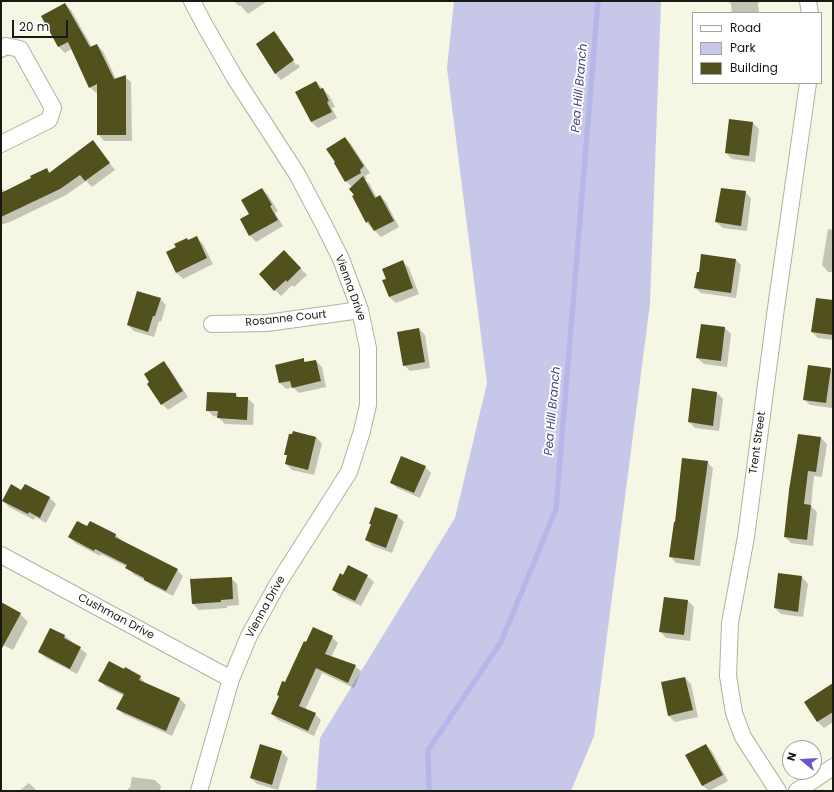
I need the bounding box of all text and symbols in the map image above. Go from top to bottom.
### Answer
scale bar [14,12,70,38]
legend [692,12,822,84]
text: 20 m [19,18,49,35]
text: Road [730,19,761,36]
text: Park [730,39,756,56]
water label: Pea Hill Branch [569,43,591,133]
text: Building [730,59,778,76]
street label: Vienna Drive [332,253,368,323]
street label: Rosanne Court [245,308,327,330]
water label: Pea Hill Branch [542,366,564,456]
street label: Trent Street [747,411,769,475]
street label: Vienna Drive [244,574,288,640]
street label: Cushman Drive [76,591,156,643]
north arrow [782,740,822,780]
text: N [783,750,800,763]

